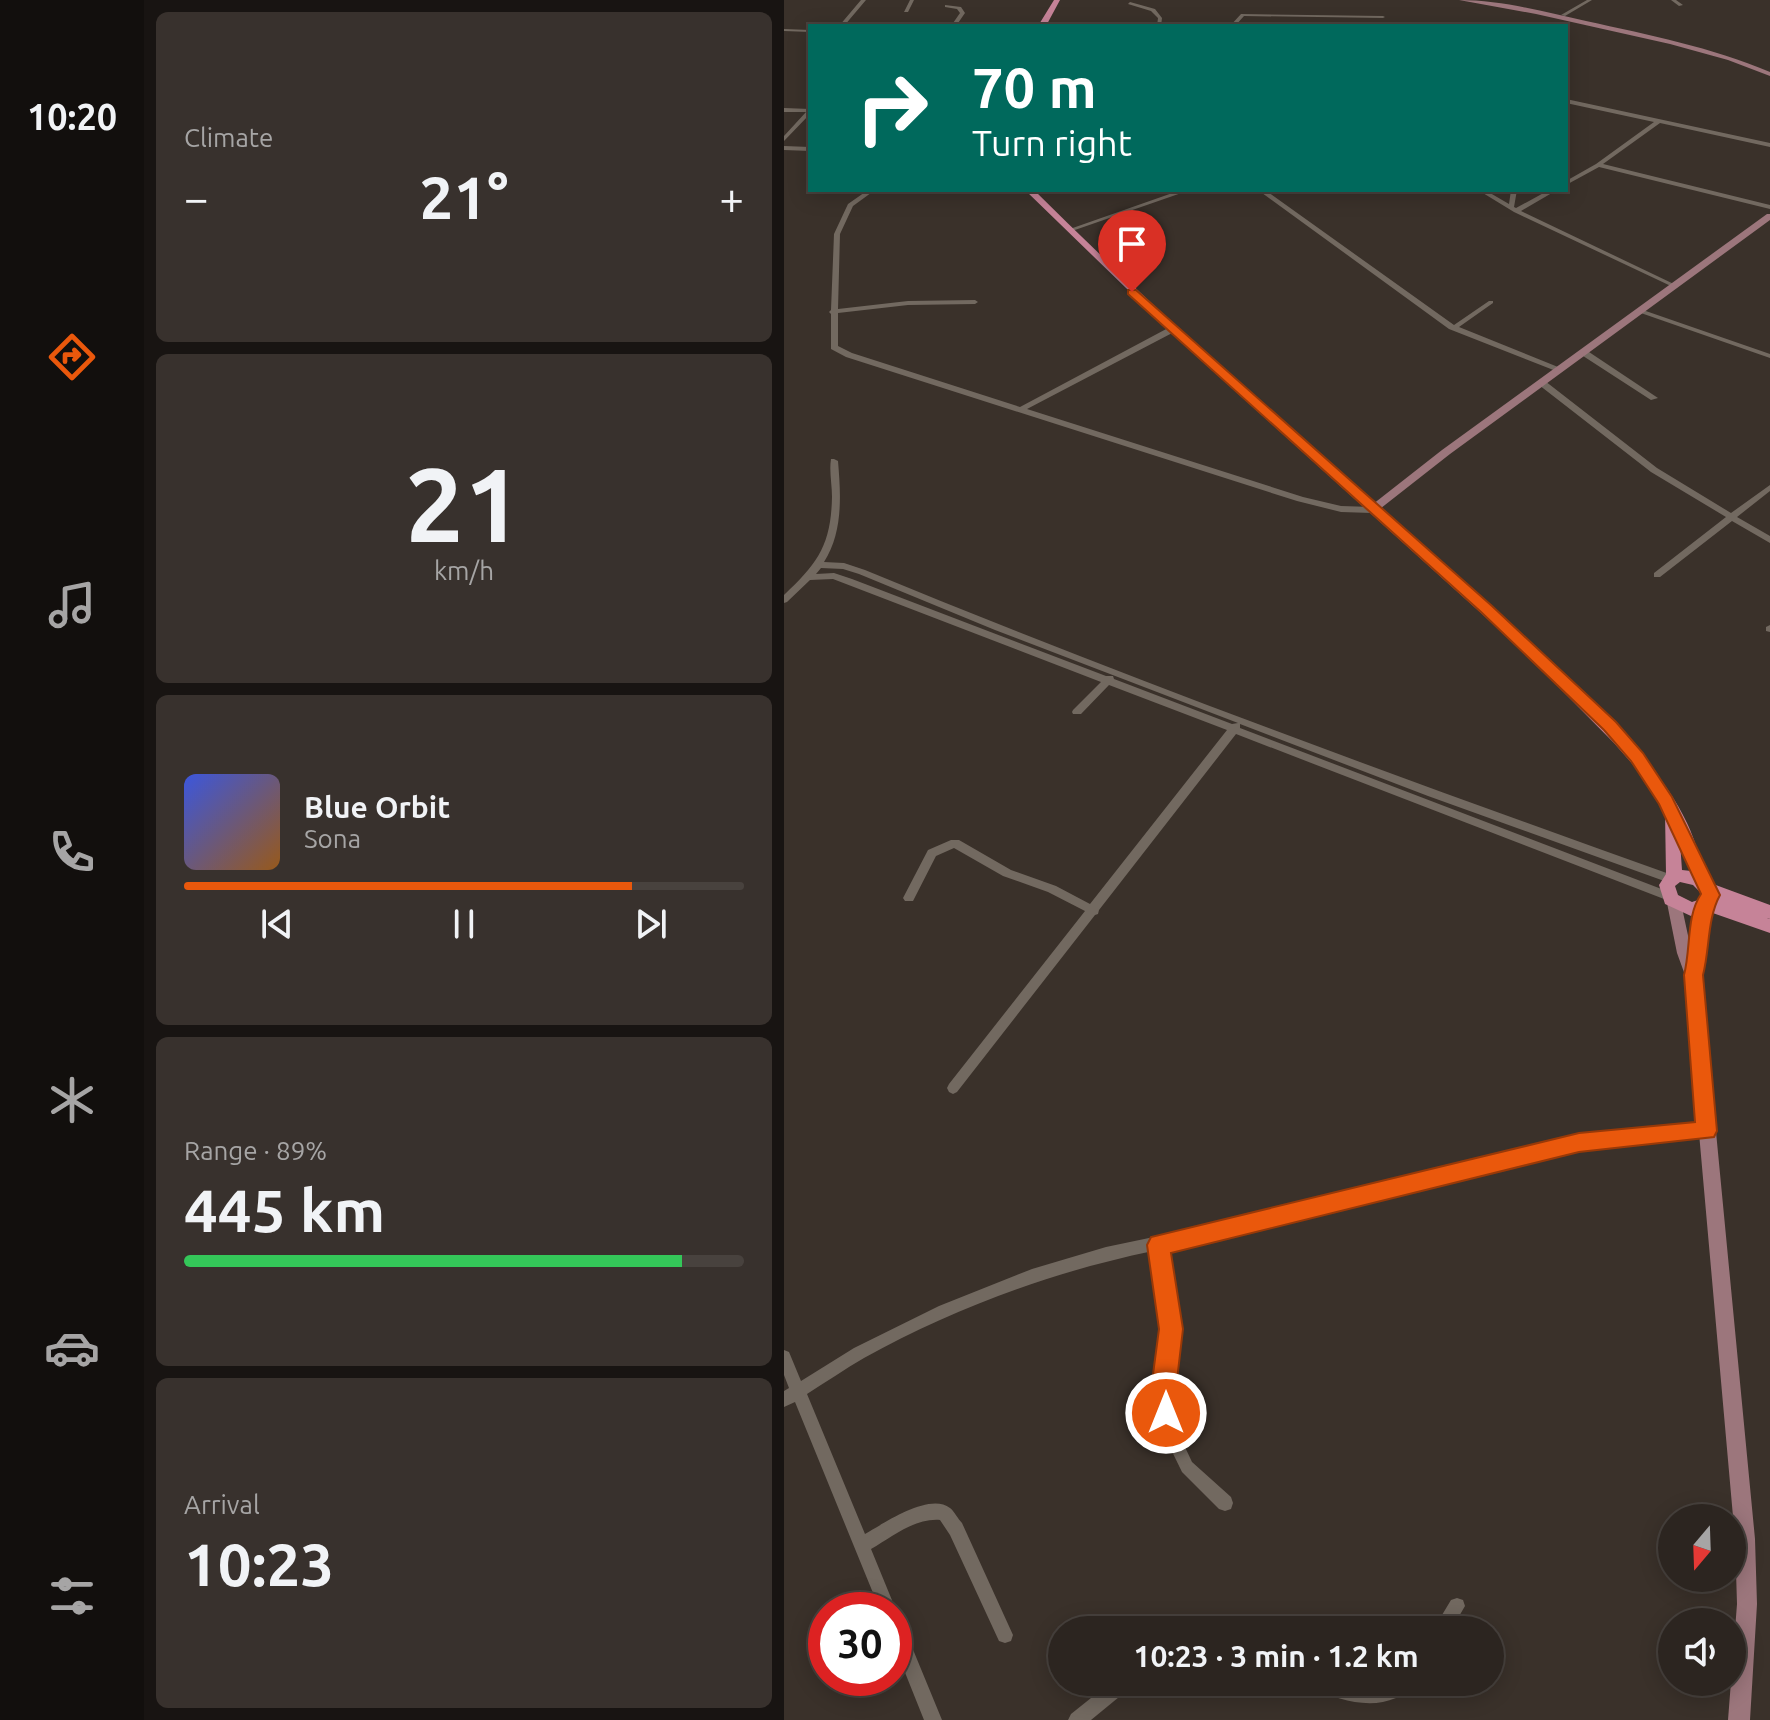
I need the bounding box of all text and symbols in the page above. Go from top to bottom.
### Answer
icon: right [840,56,944,160]
text: 70 m [972,56,1097,119]
text: 10:20 [27,96,117,137]
text: Turn right [972,122,1132,163]
text: Climate [184,123,273,152]
text: 21° [420,163,508,230]
text: − [184,173,209,222]
text: + [719,173,744,222]
pin [1098,210,1166,292]
icon: arrive [1110,222,1154,266]
icon: directions [44,329,100,385]
text: 21 [405,445,523,562]
text: km/h [434,556,494,585]
icon: music [44,577,100,633]
text: Blue Orbit [304,790,450,824]
icon: phone [44,824,100,880]
text: Sona [304,824,361,853]
icon: previous [255,902,299,946]
icon: pause [442,902,486,946]
icon: next [629,902,673,946]
icon: climate [44,1072,100,1128]
text: Range · 89% [184,1136,327,1165]
text: 445 km [184,1176,385,1243]
icon: car [44,1320,100,1376]
position arrow [1124,1371,1208,1455]
text: Arrival [184,1490,260,1519]
north arrow [1658,1504,1746,1592]
map controls [1658,1504,1746,1696]
text: 10:23 [184,1530,334,1597]
icon: filters [44,1568,100,1624]
speed limit sign: 30 [808,1592,912,1696]
button: sound [1658,1608,1746,1696]
text: 10:23 · 3 min · 1.2 km [1133,1639,1419,1673]

